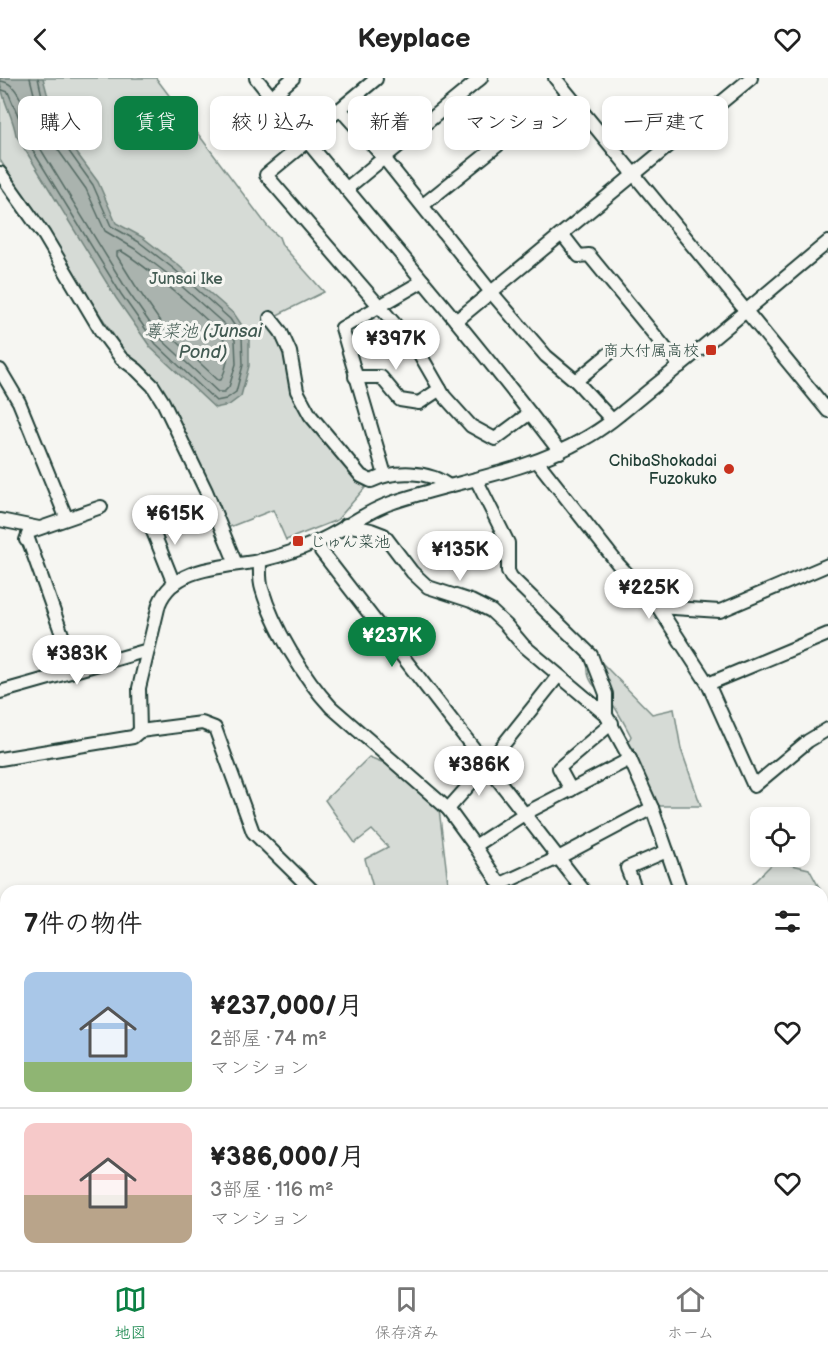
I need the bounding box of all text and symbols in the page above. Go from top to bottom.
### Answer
icon: back [24,23,57,56]
text: Keyplace [357,23,471,55]
icon: heart [771,23,804,56]
chip: 購入 [18,96,102,150]
chip: 賃貸 [114,96,198,150]
chip: 絞り込み [210,96,336,150]
chip: 新着 [348,96,432,150]
chip: マンション [444,96,590,150]
chip: 一戸建て [602,96,728,150]
park label: Junsai Ike [149,270,223,289]
pin: ¥397K [354,320,438,371]
water label: 蓴菜池 (Junsai Pond) [144,321,263,363]
text: ¥397K [366,327,426,351]
place label: 商大付属高校 [603,342,699,361]
marker: 商大付属高校 [704,343,718,357]
place label: ChibaShokadai Fuzokuko [609,452,717,489]
marker: ChibaShokadai Fuzokuko [722,462,736,476]
pin: ¥615K [133,495,217,546]
text: ¥615K [146,502,204,526]
pin: ¥135K [418,531,502,582]
place label: じゅん菜池 [310,533,390,552]
marker: じゅん菜池 [291,534,305,548]
text: ¥135K [431,538,489,562]
pin: ¥225K [607,569,691,620]
text: ¥225K [618,576,680,600]
pin: ¥237K [350,617,434,668]
text: ¥237K [362,624,422,648]
pin: ¥383K [35,635,119,686]
text: ¥383K [46,642,108,666]
pin: ¥386K [437,746,521,797]
text: ¥386K [448,753,510,777]
map controls [750,807,810,867]
button: locate [750,807,810,867]
icon: filters [771,905,804,938]
text: 7件の物件 [24,909,142,940]
text: ¥237,000/月 [210,991,363,1022]
icon: home [72,996,144,1068]
icon: heart [771,1016,804,1049]
text: 2部屋 · 74 m² [210,1027,327,1051]
text: マンション [210,1056,309,1080]
text: ¥386,000/月 [210,1142,365,1173]
icon: home [72,1147,144,1219]
icon: heart [771,1167,804,1200]
text: 3部屋 · 116 m² [210,1178,334,1202]
text: マンション [210,1207,309,1231]
tab: 地図 [114,1283,147,1343]
tab: 保存済み [375,1283,439,1343]
tab: ホーム [667,1283,714,1343]

